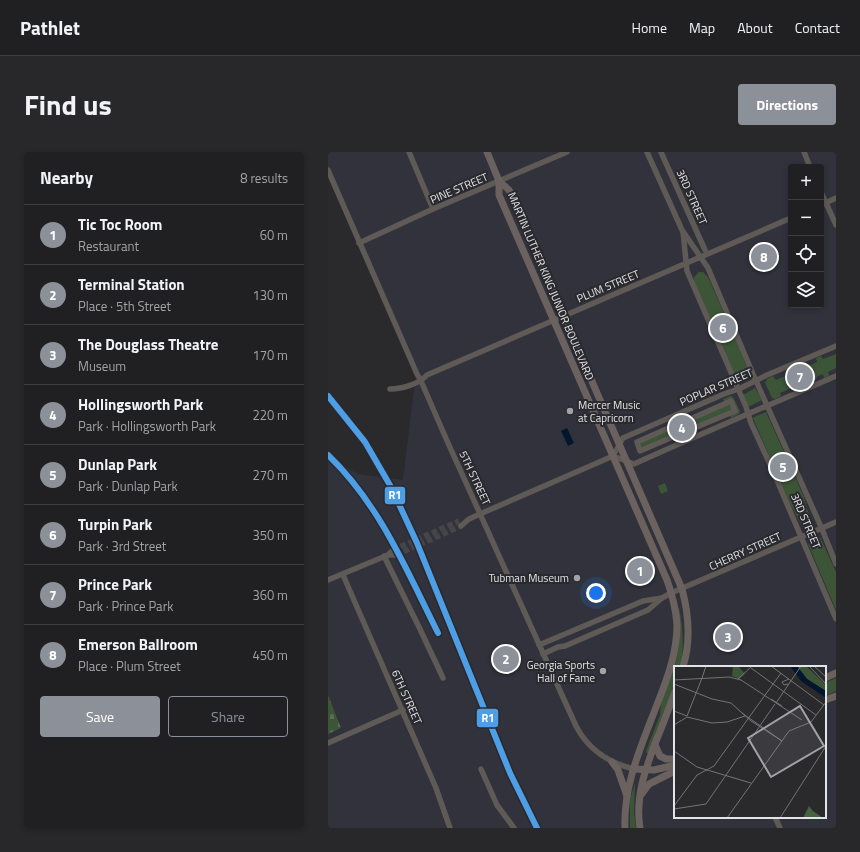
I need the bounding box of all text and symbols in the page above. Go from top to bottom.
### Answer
text: Pathlet [20,13,80,42]
text: Home [632,17,667,38]
text: Map [689,17,715,38]
text: About [737,17,773,38]
text: Contact [795,17,840,38]
text: Find us [24,83,112,126]
button: Directions [738,84,836,125]
map controls [788,164,824,308]
button: + [788,164,824,200]
text: Nearby [40,165,93,191]
street label: 3RD STREET [673,167,711,227]
text: 8 results [240,168,288,188]
street label: PINE STREET [427,169,491,207]
street label: MARTIN LUTHER KING JUNIOR BOULEVARD [504,189,598,383]
button: − [788,200,824,236]
text: Tic Toc Room [78,213,162,236]
text: 1 [49,225,57,245]
text: 60 m [260,225,288,245]
text: Restaurant [78,236,139,256]
button: locate [788,236,824,272]
pin: 8 [751,242,777,272]
street label: PLUM STREET [574,265,642,306]
button: layers [788,272,824,308]
text: Terminal Station [78,273,185,296]
text: 2 [49,285,57,305]
text: 130 m [252,285,288,305]
text: Place · 5th Street [78,296,171,316]
pin: 6 [710,313,736,343]
text: The Douglass Theatre [78,333,218,356]
text: 3 [49,345,57,365]
text: 170 m [252,345,288,365]
text: Museum [78,356,126,376]
pin: 7 [787,362,813,392]
street label: POPLAR STREET [677,364,755,410]
text: Hollingsworth Park [78,393,203,416]
place label: Mercer Music at Capricorn [578,397,641,426]
text: 4 [49,405,57,425]
text: 220 m [252,405,288,425]
marker: Mercer Music at Capricorn [565,406,575,416]
pin: 4 [669,413,695,443]
text: Park · Hollingsworth Park [78,416,216,436]
street label: 5TH STREET [455,448,495,508]
pin: 5 [770,452,796,482]
text: Dunlap Park [78,453,157,476]
text: 5 [49,465,57,485]
text: 270 m [252,465,288,485]
text: Park · Dunlap Park [78,476,178,496]
line badge: R1 [384,486,406,505]
text: R1 [389,487,401,503]
street label: 3RD STREET [787,491,825,551]
text: Turpin Park [78,513,152,536]
text: 6 [49,525,57,545]
text: 350 m [252,525,288,545]
street label: CHERRY STREET [706,528,784,574]
text: Park · 3rd Street [78,536,166,556]
pin: 1 [627,556,653,586]
place label: Tubman Museum [489,570,569,586]
text: Prince Park [78,573,152,596]
marker: Tubman Museum [572,573,582,583]
your location [586,583,606,603]
text: 7 [49,585,57,605]
text: 360 m [252,585,288,605]
text: Park · Prince Park [78,596,173,616]
pin: 3 [715,622,741,652]
text: Emerson Ballroom [78,633,198,656]
pin: 2 [493,644,519,674]
text: 8 [49,645,57,665]
text: 450 m [252,645,288,665]
text: Place · Plum Street [78,656,181,676]
place label: Georgia Sports Hall of Fame [527,657,595,686]
marker: Georgia Sports Hall of Fame [598,666,608,676]
inset map [674,666,826,818]
street label: 6TH STREET [388,667,426,727]
button: Save [40,696,160,737]
button: Share [168,696,288,737]
line badge: R1 [476,708,499,728]
text: R1 [482,710,494,726]

